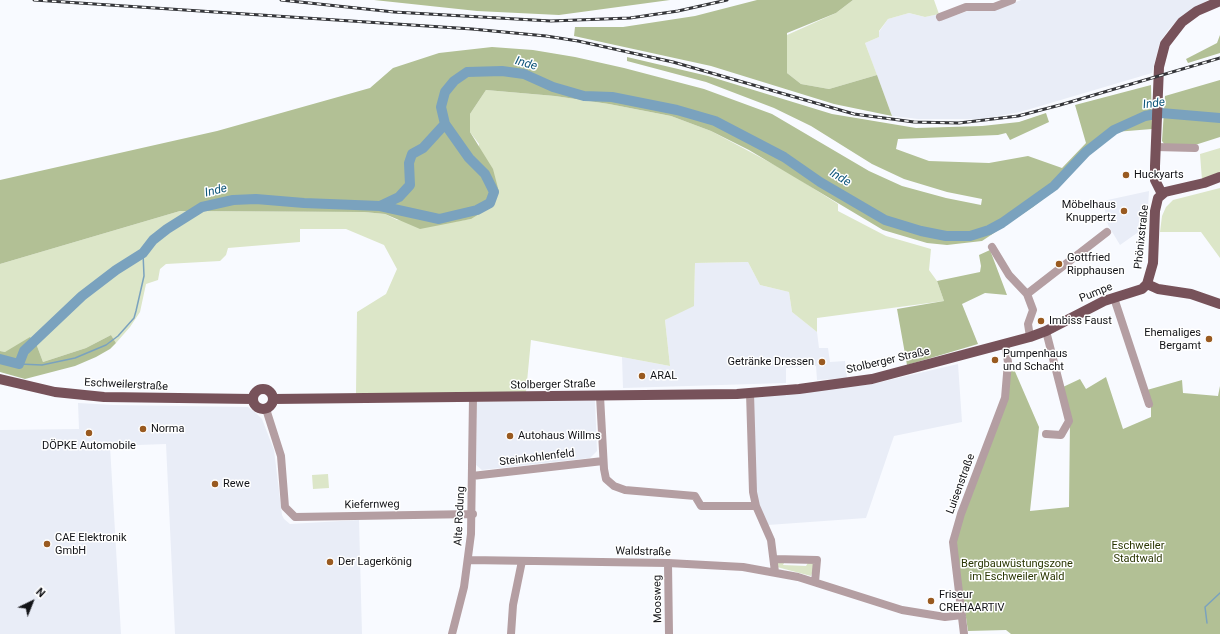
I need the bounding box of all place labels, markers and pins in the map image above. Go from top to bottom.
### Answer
place label: Huckyarts [1134,168,1184,182]
marker: Huckyarts [1121,170,1131,180]
place label: Möbelhaus Knuppertz [1062,198,1116,224]
marker: Möbelhaus Knuppertz [1119,206,1129,216]
place label: Gottfried Ripphausen [1067,251,1124,277]
marker: Gottfried Ripphausen [1054,259,1064,269]
place label: Imbiss Faust [1049,314,1112,328]
marker: Imbiss Faust [1036,316,1046,326]
place label: Ehemaliges Bergamt [1144,326,1201,352]
marker: Ehemaliges Bergamt [1204,334,1214,344]
place label: Pumpenhaus und Schacht [1003,347,1068,373]
place label: Getränke Dressen [728,355,814,369]
marker: Pumpenhaus und Schacht [990,355,1000,365]
marker: Getränke Dressen [817,357,827,367]
place label: ARAL [650,369,677,383]
marker: ARAL [637,371,647,381]
place label: Norma [151,422,184,436]
marker: Norma [138,424,148,434]
marker: DÖPKE Automobile [84,428,94,438]
place label: Autohaus Willms [518,429,601,443]
marker: Autohaus Willms [505,431,515,441]
place label: DÖPKE Automobile [42,439,136,453]
place label: Rewe [223,477,250,491]
marker: Rewe [210,479,220,489]
place label: CAE Elektronik GmbH [55,531,126,557]
marker: CAE Elektronik GmbH [42,539,52,549]
place label: Der Lagerkönig [338,555,412,569]
marker: Der Lagerkönig [325,557,335,567]
place label: Friseur CREHAARTIV [939,588,1004,614]
marker: Friseur CREHAARTIV [926,596,936,606]

